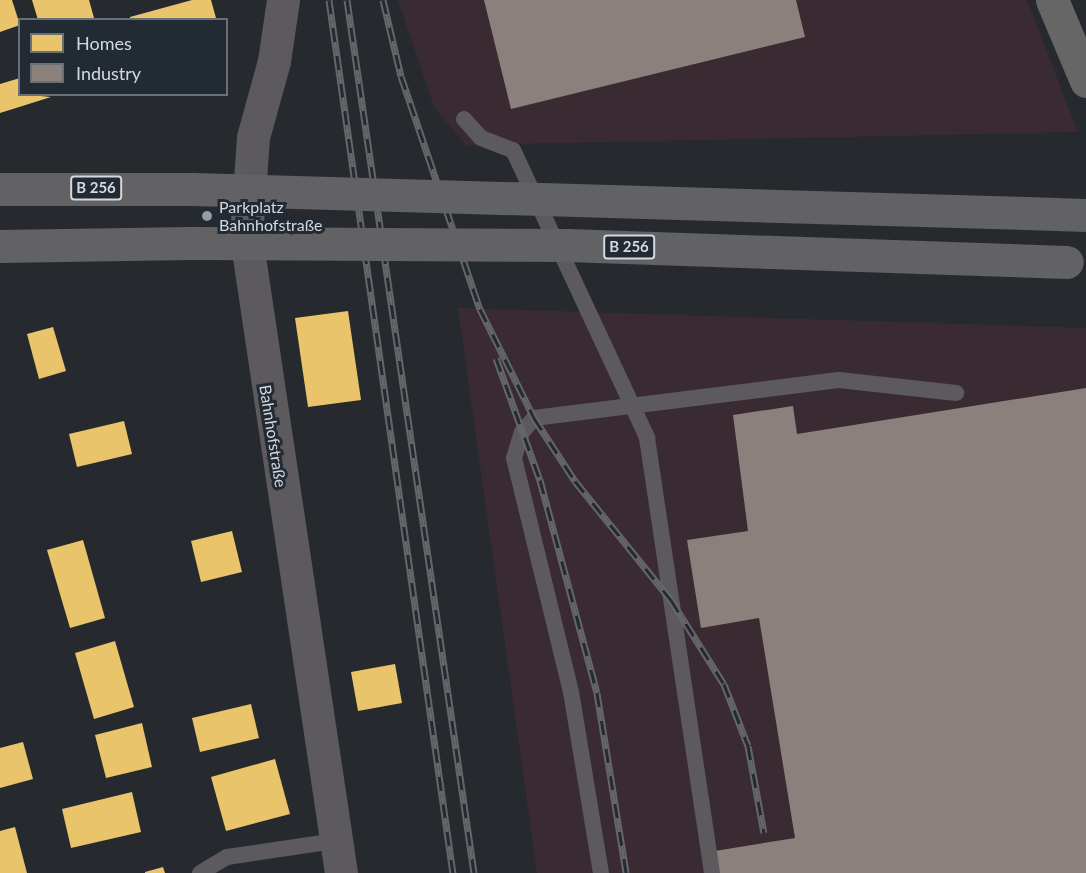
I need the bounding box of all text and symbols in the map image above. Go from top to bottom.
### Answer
legend [18,18,228,96]
text: Homes [76,32,132,54]
text: Industry [76,62,141,84]
road number: B 256 [69,176,123,200]
place label: Parkplatz Bahnhofstraße [219,197,322,235]
marker: Parkplatz Bahnhofstraße [200,209,214,223]
road number: B 256 [602,235,656,259]
street label: Bahnhofstraße [255,383,291,489]

